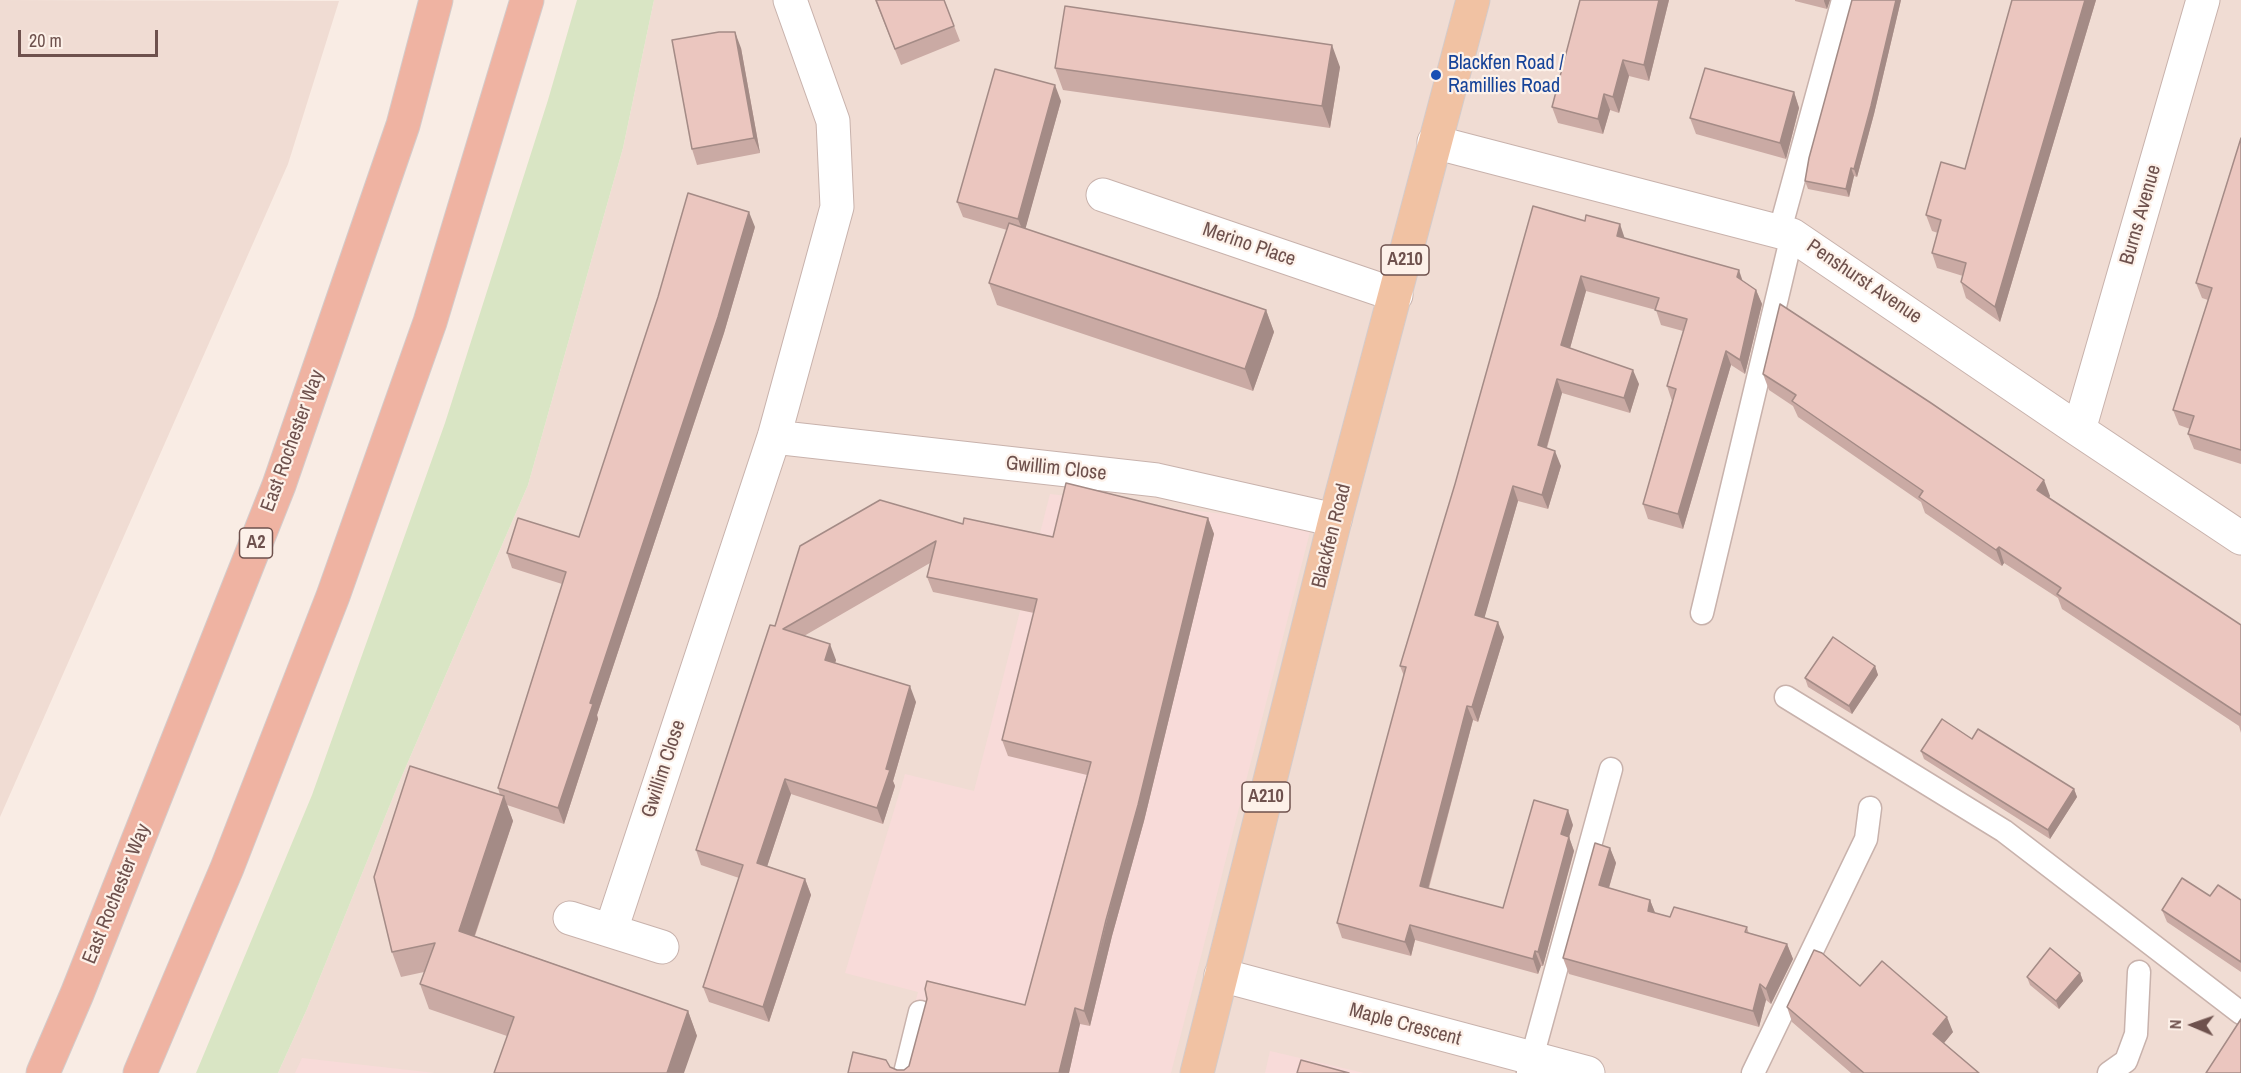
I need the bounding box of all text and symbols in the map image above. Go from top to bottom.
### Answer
scale bar [21,18,160,56]
text: 20 m [29,28,62,53]
place label: Blackfen Road / Ramillies Road [1448,52,1564,99]
marker: Blackfen Road / Ramillies Road [1429,68,1443,82]
street label: Burns Avenue [2115,162,2167,268]
street label: Merino Place [1199,218,1299,272]
street label: Penshurst Avenue [1802,235,1926,329]
road number: A210 [1381,245,1429,275]
street label: East Rochester Way [256,367,330,515]
street label: Gwillim Close [1004,452,1108,486]
street label: Blackfen Road [1307,481,1357,591]
road number: A2 [240,528,272,558]
street label: Gwillim Close [637,717,691,821]
road number: A210 [1242,782,1290,812]
street label: East Rochester Way [78,820,156,968]
north arrow [2163,995,2223,1055]
street label: Maple Crescent [1346,999,1464,1051]
text: N [2164,1019,2186,1030]

